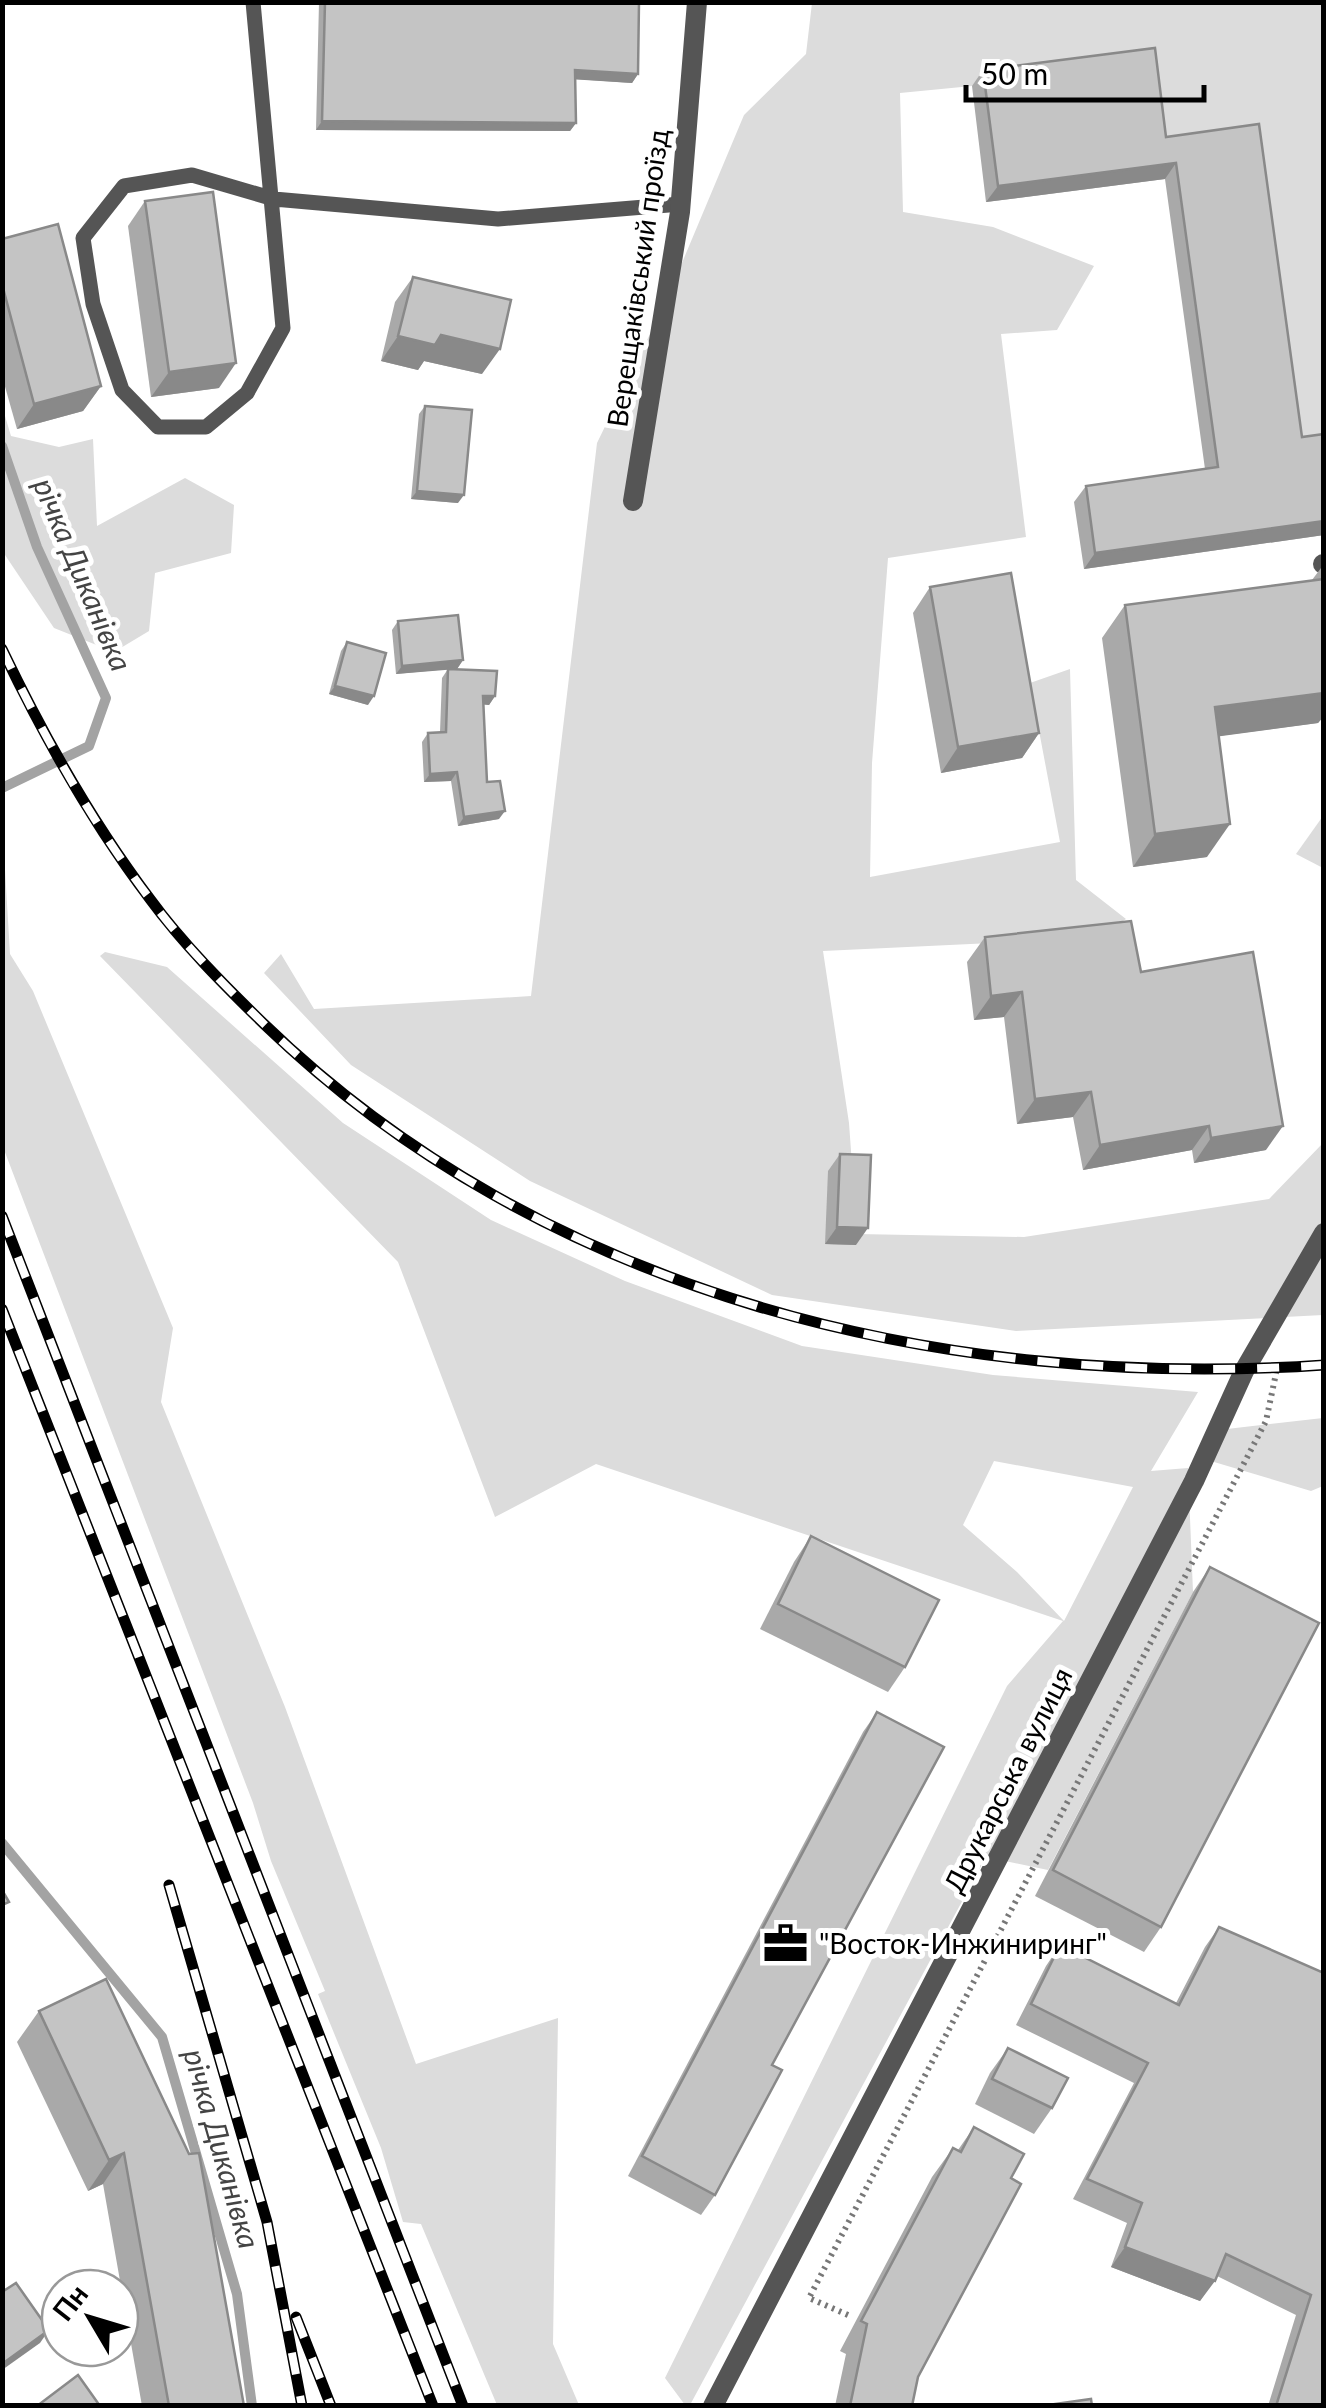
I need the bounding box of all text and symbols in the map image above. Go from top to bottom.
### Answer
scale bar [966,40,1204,102]
text: 50 m [981,55,1048,91]
street label: Верещаківський проїзд [599,127,675,429]
water label: річка Диканівка [27,472,141,676]
street label: Друкарська вулиця [936,1661,1079,1898]
office icon: "Восток-Инжиниринг" [762,1920,810,1968]
place label: "Восток-Инжиниринг" [819,1926,1107,1960]
water label: річка Диканівка [177,2044,269,2252]
north arrow [40,2268,140,2368]
text: Пн [45,2277,94,2327]

